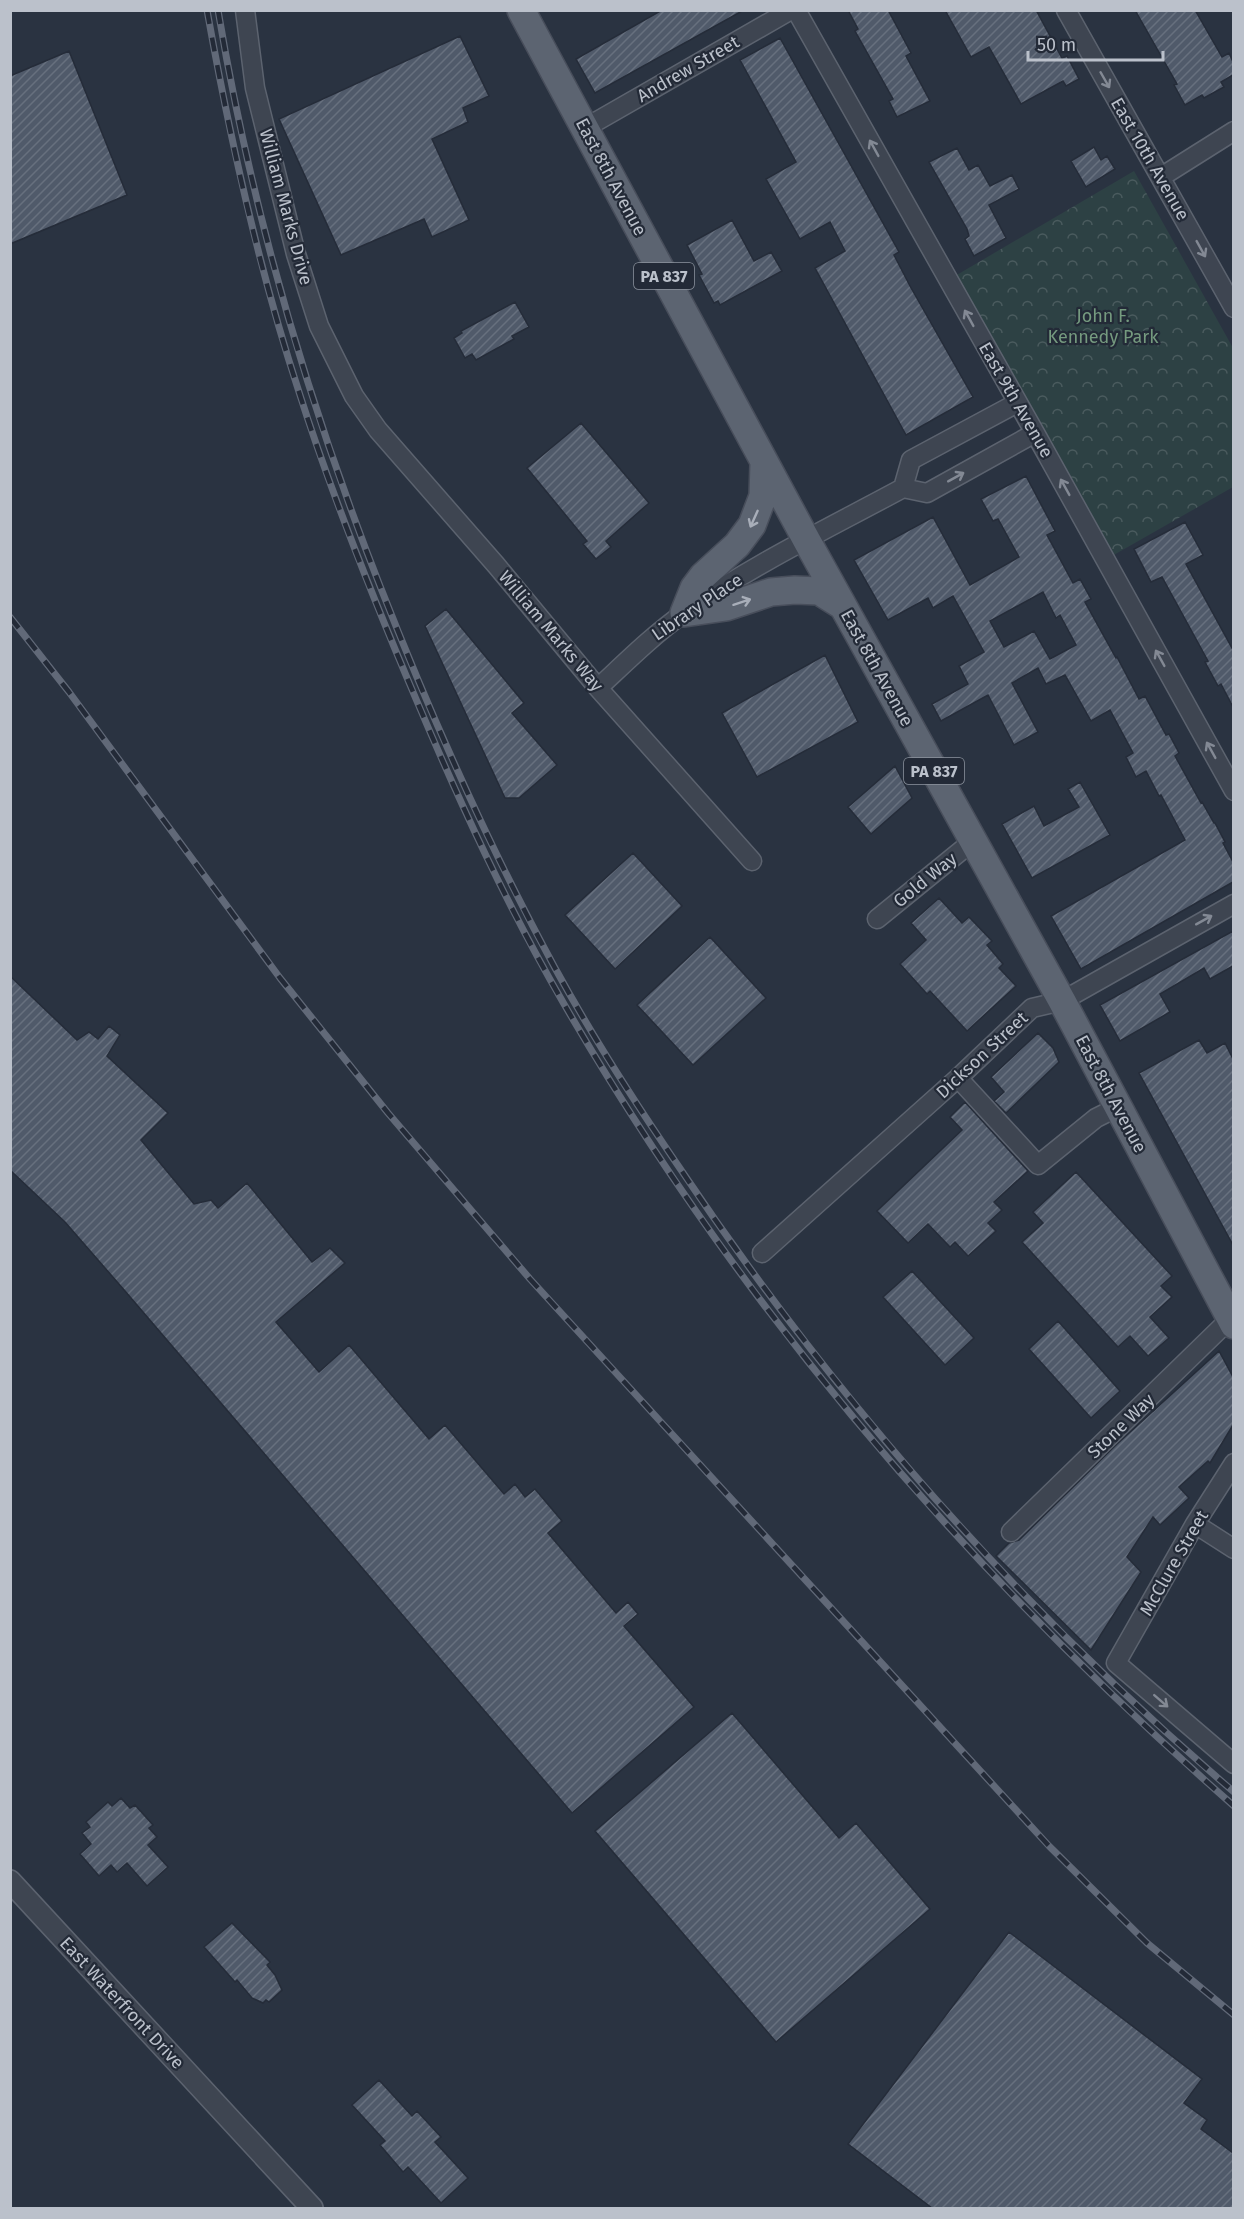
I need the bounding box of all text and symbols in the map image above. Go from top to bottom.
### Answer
scale bar [1028,24,1163,62]
street label: Andrew Street [633,31,743,107]
text: 50 m [1037,34,1076,56]
one-way arrow [1100,70,1111,88]
street label: East 10th Avenue [1106,94,1194,224]
street label: East 8th Avenue [571,114,651,240]
street label: William Marks Drive [255,126,317,288]
one-way arrow [868,140,880,157]
one-way arrow [1195,240,1207,257]
road number: PA 837 [634,263,694,289]
park label: John F. Kennedy Park [1048,305,1159,348]
one-way arrow [963,309,974,327]
street label: East 9th Avenue [974,338,1058,462]
one-way arrow [947,471,964,483]
one-way arrow [1059,479,1070,497]
one-way arrow [747,509,759,527]
street label: William Marks Way [494,566,608,696]
street label: Library Place [647,569,747,645]
one-way arrow [732,596,751,607]
street label: East 8th Avenue [836,606,918,730]
one-way arrow [1154,650,1166,667]
one-way arrow [1205,742,1217,759]
road number: PA 837 [904,758,964,784]
street label: Gold Way [889,848,961,912]
one-way arrow [1195,914,1212,926]
street label: Dickson Street [932,1007,1033,1103]
street label: East 8th Avenue [1071,1031,1151,1157]
street label: Stone Way [1083,1389,1159,1463]
street label: McClure Street [1135,1506,1213,1620]
one-way arrow [1153,1695,1169,1708]
street label: East Waterfront Drive [55,1932,189,2074]

